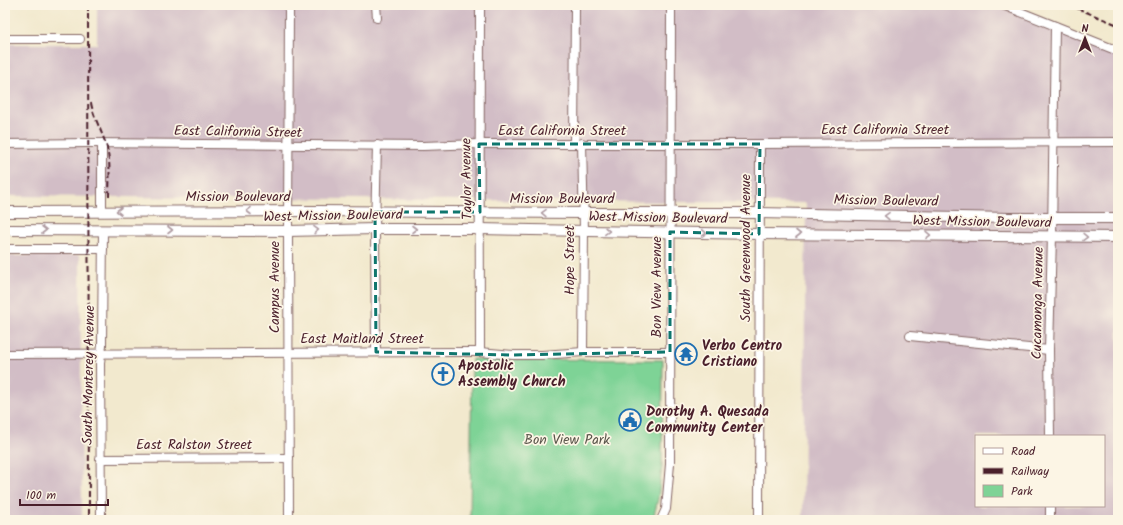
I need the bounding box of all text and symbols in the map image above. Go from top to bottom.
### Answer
north arrow [1065,18,1105,58]
text: N [1082,20,1089,38]
street label: East California Street [821,119,950,141]
street label: East California Street [174,120,303,144]
street label: East California Street [498,120,627,142]
street label: Taylor Avenue [455,137,479,220]
street label: South Greenwood Avenue [735,173,757,322]
street label: Mission Boulevard [186,186,291,208]
street label: Mission Boulevard [510,188,615,210]
street label: Mission Boulevard [833,189,940,213]
street label: West Mission Boulevard [263,204,404,228]
street label: West Mission Boulevard [588,206,729,230]
one-way arrow [116,207,122,215]
one-way arrow [246,207,252,215]
one-way arrow [541,209,547,217]
street label: West Mission Boulevard [912,210,1053,234]
one-way arrow [884,211,890,220]
one-way arrow [411,225,417,233]
street label: Hope Street [559,225,581,295]
one-way arrow [41,226,47,234]
one-way arrow [167,226,173,234]
one-way arrow [313,226,319,234]
one-way arrow [604,227,610,235]
one-way arrow [701,229,707,237]
one-way arrow [795,230,801,238]
one-way arrow [925,231,931,239]
one-way arrow [1082,233,1088,241]
street label: Bon View Avenue [646,235,668,338]
street label: Campus Avenue [264,240,286,333]
street label: Cucamonga Avenue [1026,246,1050,360]
street label: South Monterey Avenue [77,304,101,445]
street label: East Maitland Street [300,328,424,350]
place label: Verbo Centro Cristiano [702,335,783,373]
temple icon: Verbo Centro Cristiano [673,341,699,367]
place label: Apostolic Assembly Church [458,355,566,393]
church icon: Apostolic Assembly Church [430,361,456,387]
place label: Dorothy A. Quesada Community Center [646,401,769,439]
public building icon: Dorothy A. Quesada Community Center [617,407,643,433]
park label: Bon View Park [524,429,610,451]
street label: East Ralston Street [136,434,253,456]
legend [975,435,1105,507]
text: Road [1011,442,1036,461]
text: Railway [1011,462,1049,481]
scale bar [20,481,108,507]
text: Park [1011,482,1033,501]
text: 100 m [26,486,57,505]

